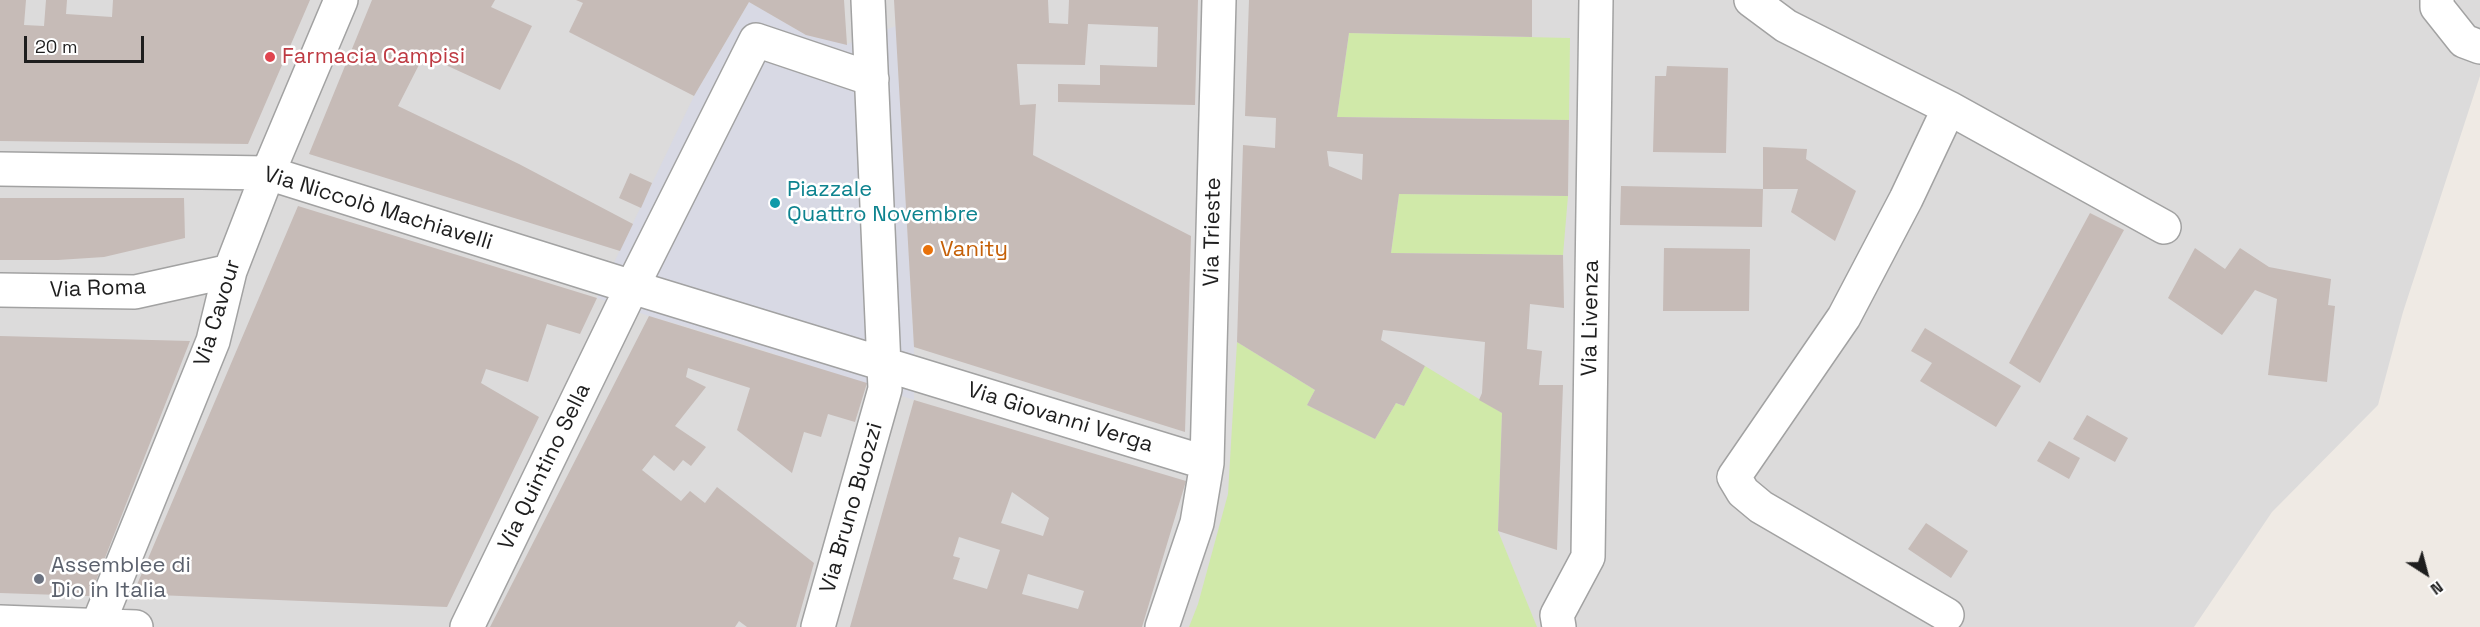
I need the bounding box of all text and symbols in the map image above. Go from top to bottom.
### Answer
scale bar [27,24,147,62]
text: 20 m [35,35,78,58]
place label: Farmacia Campisi [282,44,465,70]
marker: Farmacia Campisi [263,50,277,64]
street label: Via Niccolò Machiavelli [260,162,496,256]
place label: Piazzale Quattro Novembre [787,177,978,228]
street label: Via Trieste [1199,177,1227,287]
marker: Piazzale Quattro Novembre [768,196,782,210]
place label: Vanity [940,237,1008,263]
marker: Vanity [921,243,935,257]
street label: Via Cavour [189,256,247,370]
street label: Via Livenza [1577,259,1605,377]
street label: Via Roma [49,274,147,304]
street label: Via Giovanni Verga [964,377,1156,459]
street label: Via Quintino Sella [493,379,597,555]
street label: Via Bruno Buozzi [815,420,889,596]
north arrow [2396,543,2456,603]
place label: Assemblee di Dio in Italia [51,553,191,604]
marker: Assemblee di Dio in Italia [32,572,46,586]
text: N [2426,576,2447,600]

